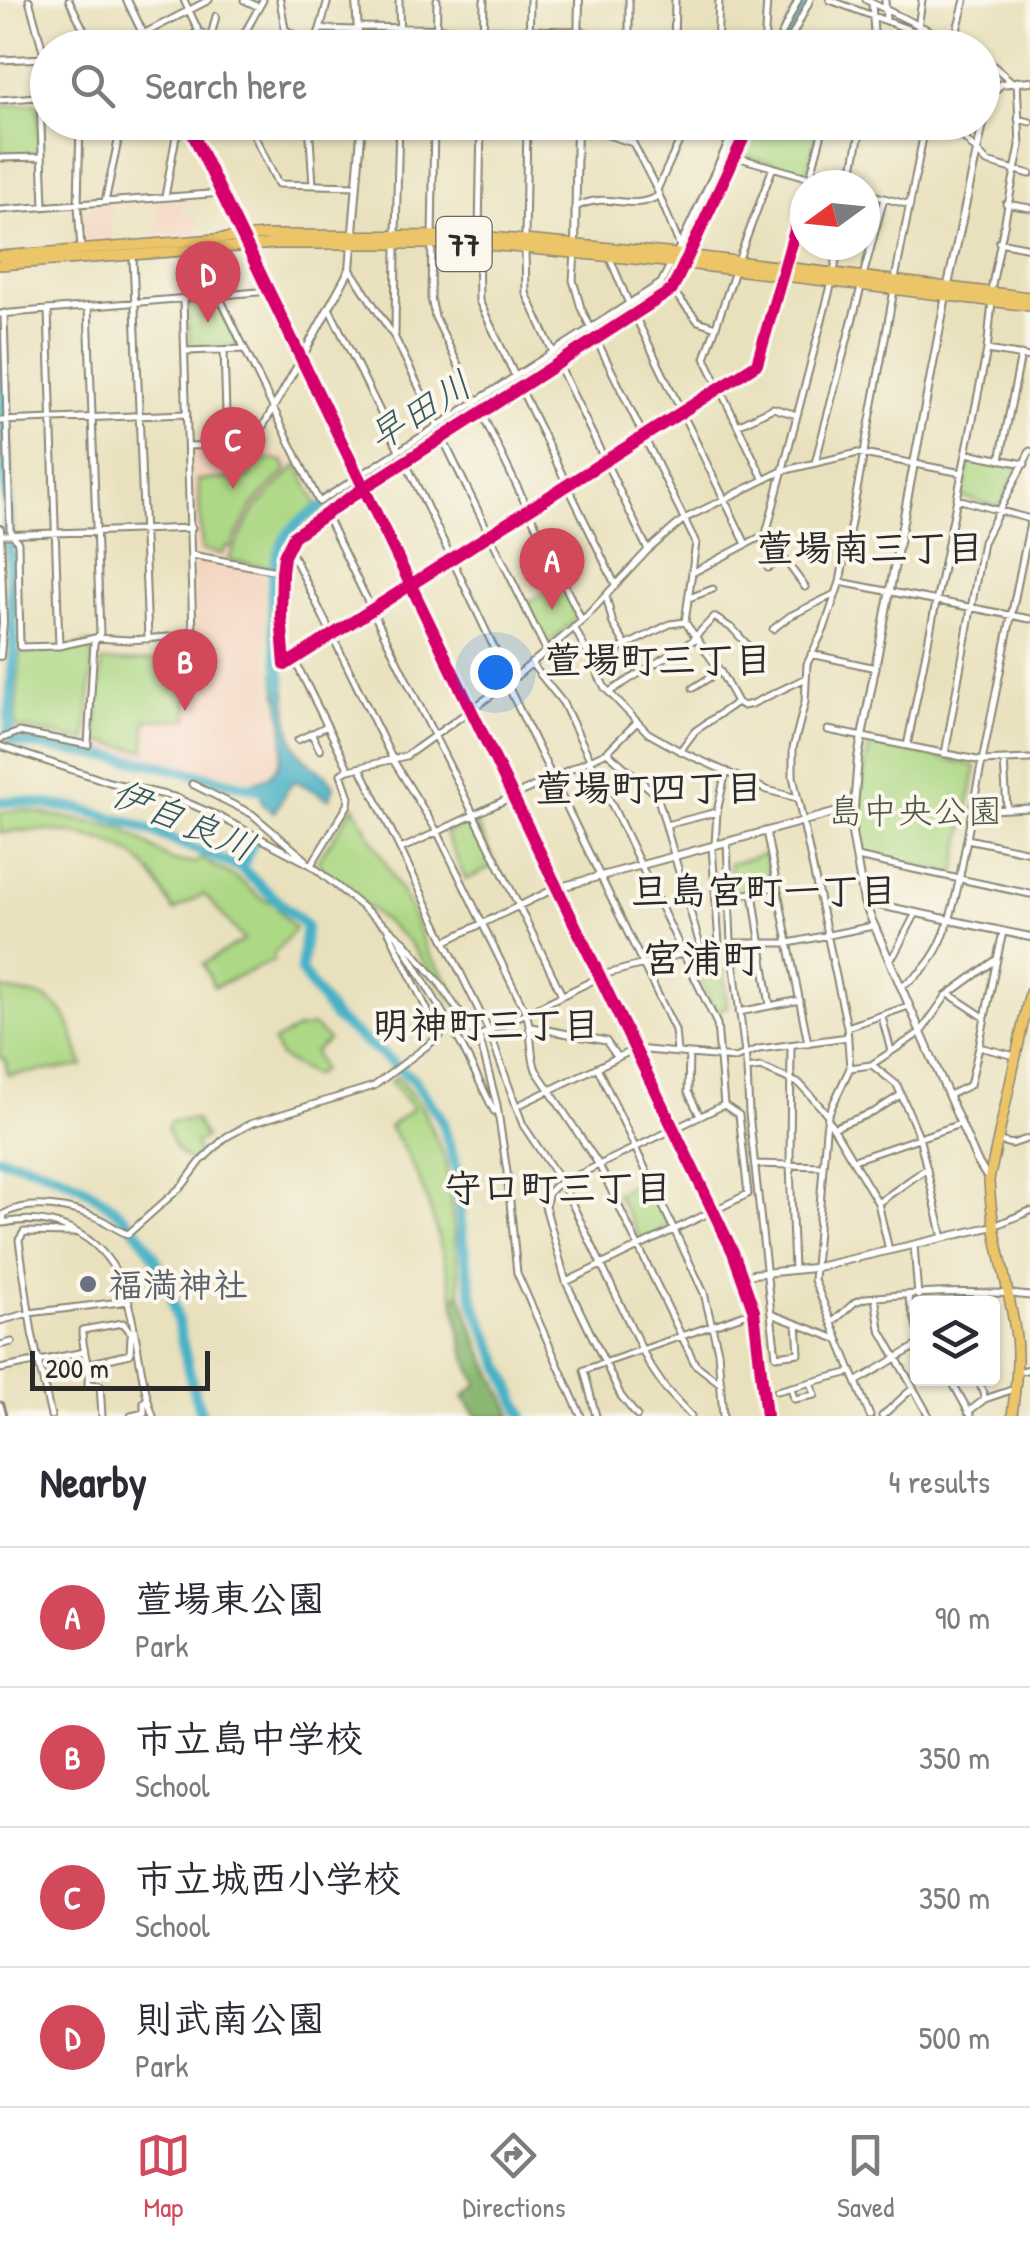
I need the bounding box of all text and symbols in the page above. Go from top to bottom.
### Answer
search box [30,30,1000,140]
icon: search [65,58,120,113]
text: Search here [145,59,307,111]
north arrow [790,170,880,260]
road number: 77 [436,217,492,271]
pin: D [176,240,240,323]
water label: 早田川 [357,358,481,462]
pin: C [200,406,266,489]
district label: 萱場南三丁目 [756,521,984,573]
pin: A [520,528,584,610]
pin: B [152,628,218,711]
district label: 萱場町三丁目 [544,633,772,685]
your location [470,647,521,698]
district label: 萱場町四丁目 [535,761,763,813]
water label: 伊自良川 [104,765,264,873]
park label: 島中央公園 [827,787,1003,834]
district label: 旦島宮町一丁目 [631,864,897,916]
district label: 宮浦町 [642,930,762,984]
district label: 明神町三丁目 [372,998,600,1050]
district label: 守口町三丁目 [444,1161,672,1213]
place label: 福満神社 [108,1261,248,1308]
marker: 福満神社 [77,1273,99,1295]
map controls [910,1296,1000,1386]
button: layers [910,1296,1000,1386]
scale bar [30,1346,210,1390]
text: 200 m [45,1349,109,1387]
text: Nearby [40,1453,147,1510]
text: 4 results [889,1460,990,1503]
text: 萱場東公園 [135,1572,325,1624]
text: A [65,1596,80,1639]
text: 90 m [935,1596,990,1639]
text: Park [135,1624,189,1667]
text: 市立島中学校 [135,1712,363,1764]
text: B [64,1736,81,1779]
text: 350 m [919,1736,990,1779]
text: School [135,1764,210,1807]
text: 市立城西小学校 [135,1852,401,1904]
text: C [64,1876,81,1919]
text: 350 m [919,1876,990,1919]
text: School [135,1904,210,1947]
text: 則武南公園 [135,1992,325,2044]
text: D [65,2016,80,2059]
text: 500 m [919,2016,990,2059]
text: Park [135,2044,189,2087]
tab: Map [136,2128,191,2226]
tab: Directions [462,2128,565,2226]
tab: Saved [837,2128,894,2226]

